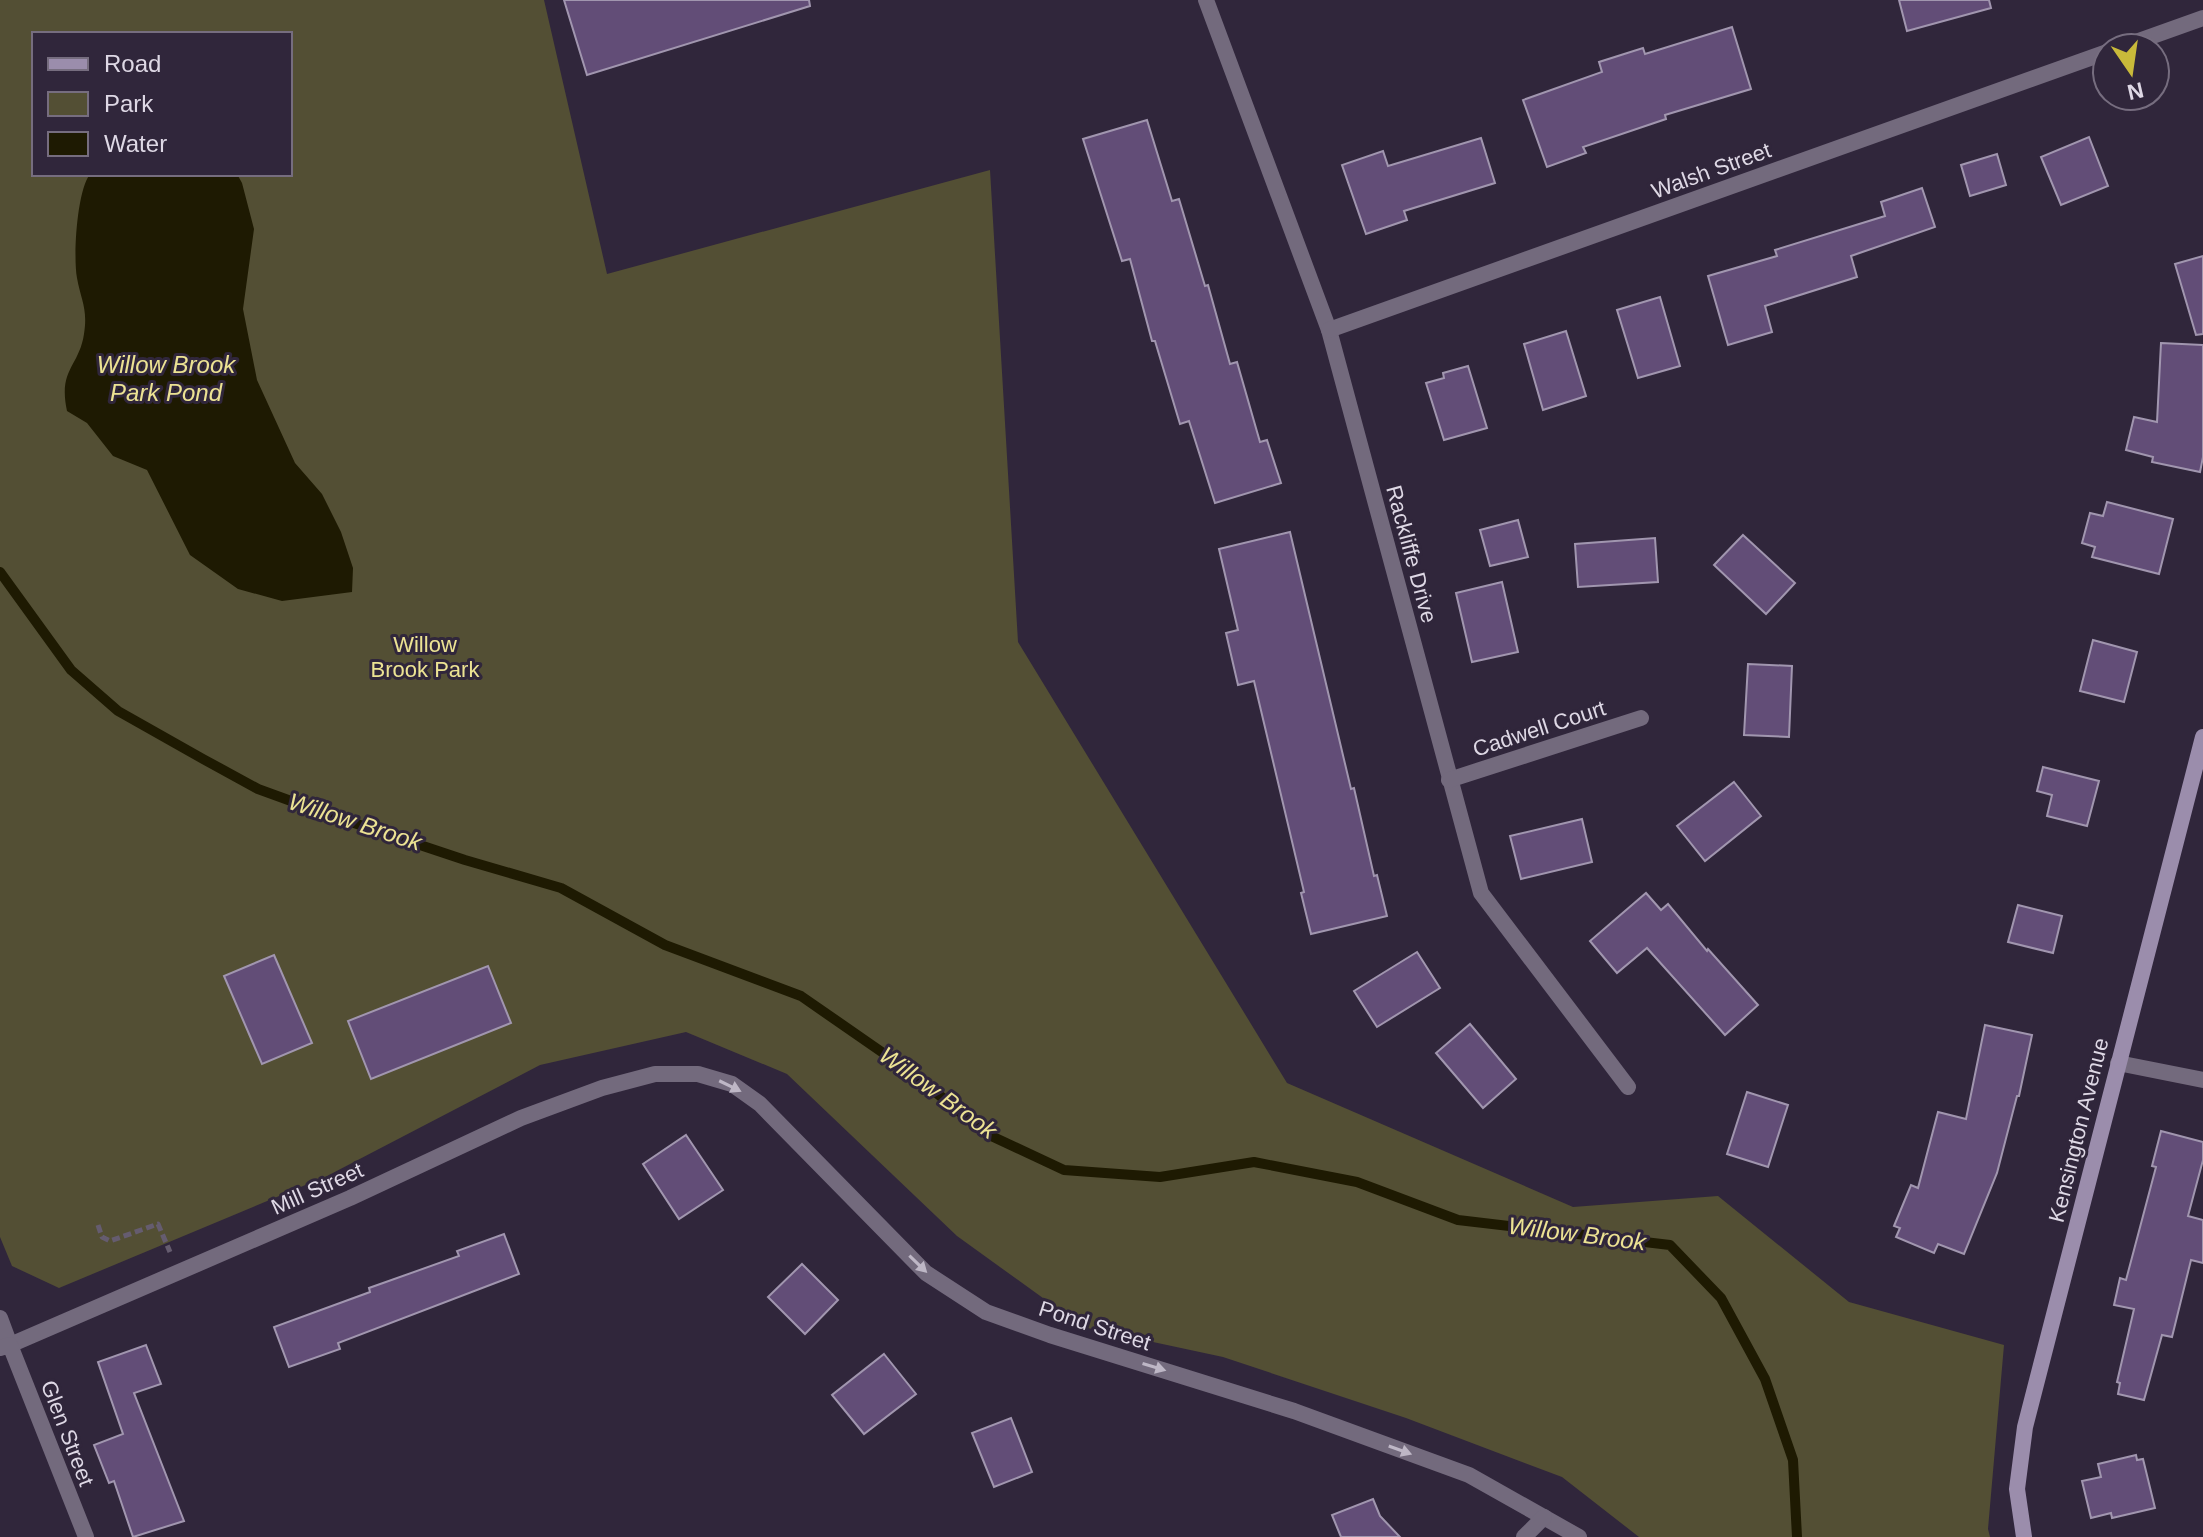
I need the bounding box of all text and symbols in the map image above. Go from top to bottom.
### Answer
legend [32,32,292,176]
north arrow [2091,32,2171,112]
text: Road [104,50,161,77]
text: N [2125,77,2146,105]
text: Park [104,90,154,117]
text: Water [104,130,167,157]
street label: Walsh Street [1648,137,1774,204]
water label: Willow Brook Park Pond [97,351,237,406]
street label: Rackliffe Drive [1381,483,1442,626]
park label: Willow Brook Park [371,632,480,682]
street label: Cadwell Court [1470,695,1609,762]
water label: Willow Brook [285,787,427,856]
street label: Kensington Avenue [2043,1035,2114,1225]
water label: Willow Brook [874,1041,1004,1145]
one-way arrow [719,1079,742,1093]
street label: Mill Street [267,1157,367,1220]
water label: Willow Brook [1507,1212,1649,1256]
one-way arrow [908,1254,927,1273]
street label: Pond Street [1036,1296,1154,1355]
one-way arrow [1142,1362,1166,1374]
street label: Glen Street [36,1377,99,1490]
one-way arrow [1388,1444,1412,1457]

